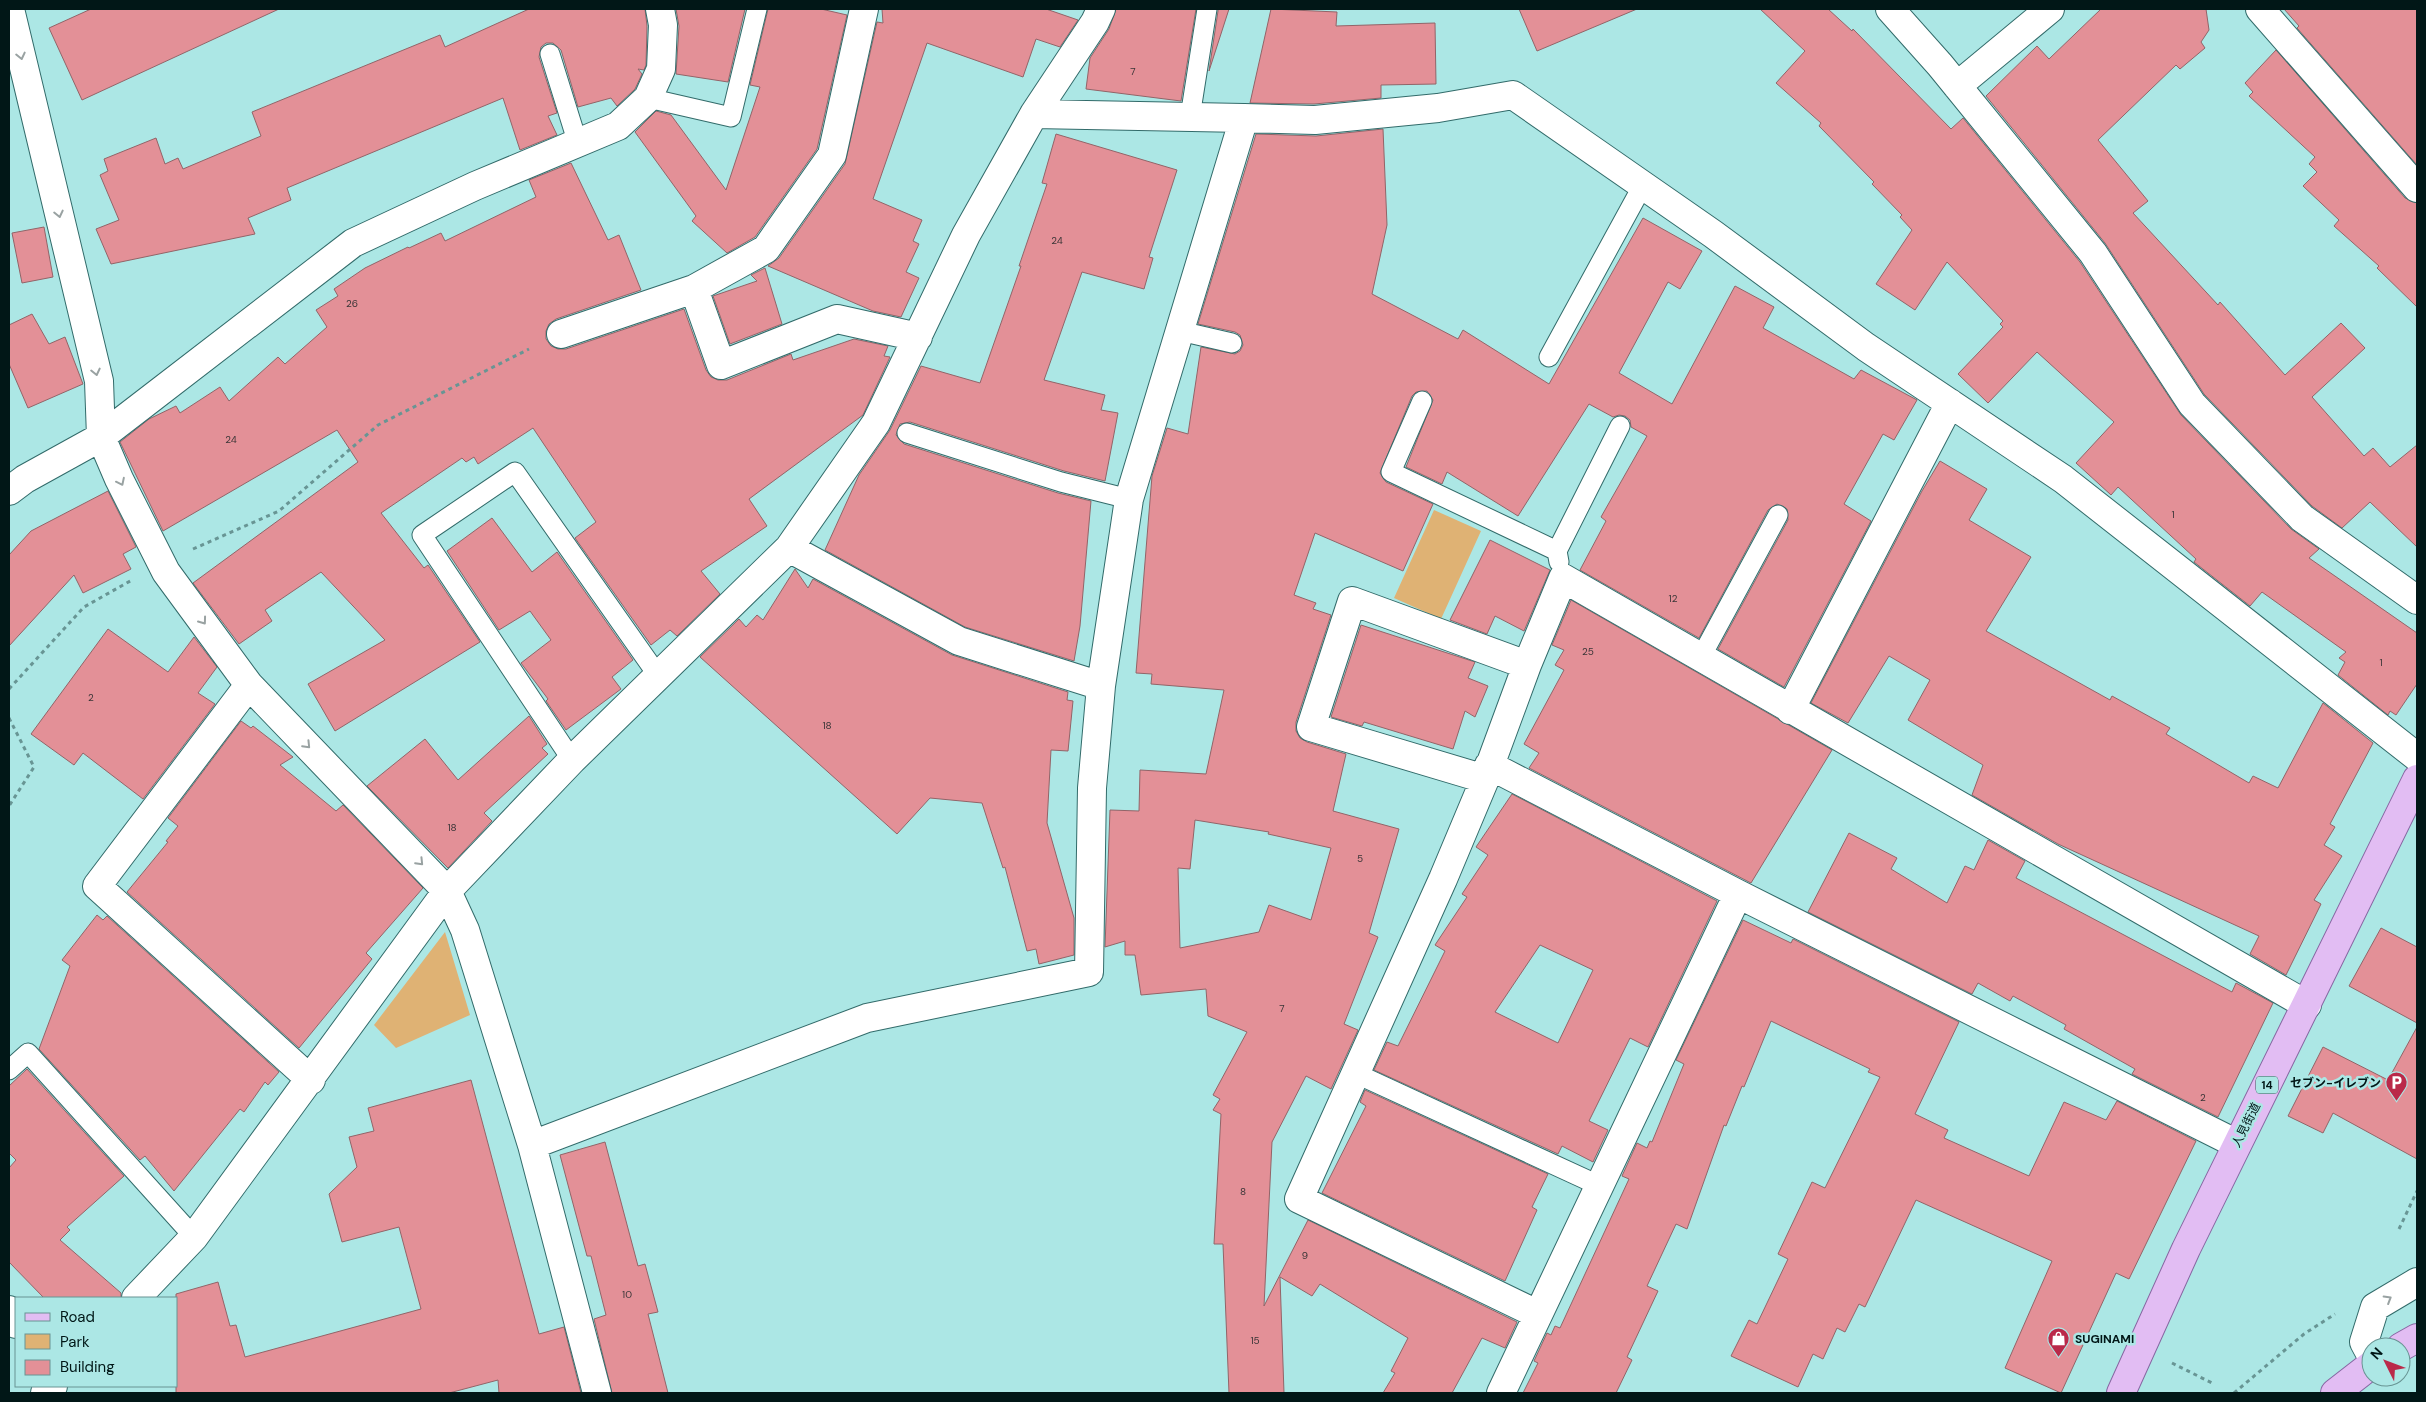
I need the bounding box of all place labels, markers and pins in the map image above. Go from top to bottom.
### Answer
parking icon: セブン-イレブン [2385,1071,2409,1102]
place label: セブン-イレブン [2290,1075,2381,1091]
shop icon: SUGINAMI [2047,1327,2071,1358]
place label: SUGINAMI [2075,1331,2134,1347]

